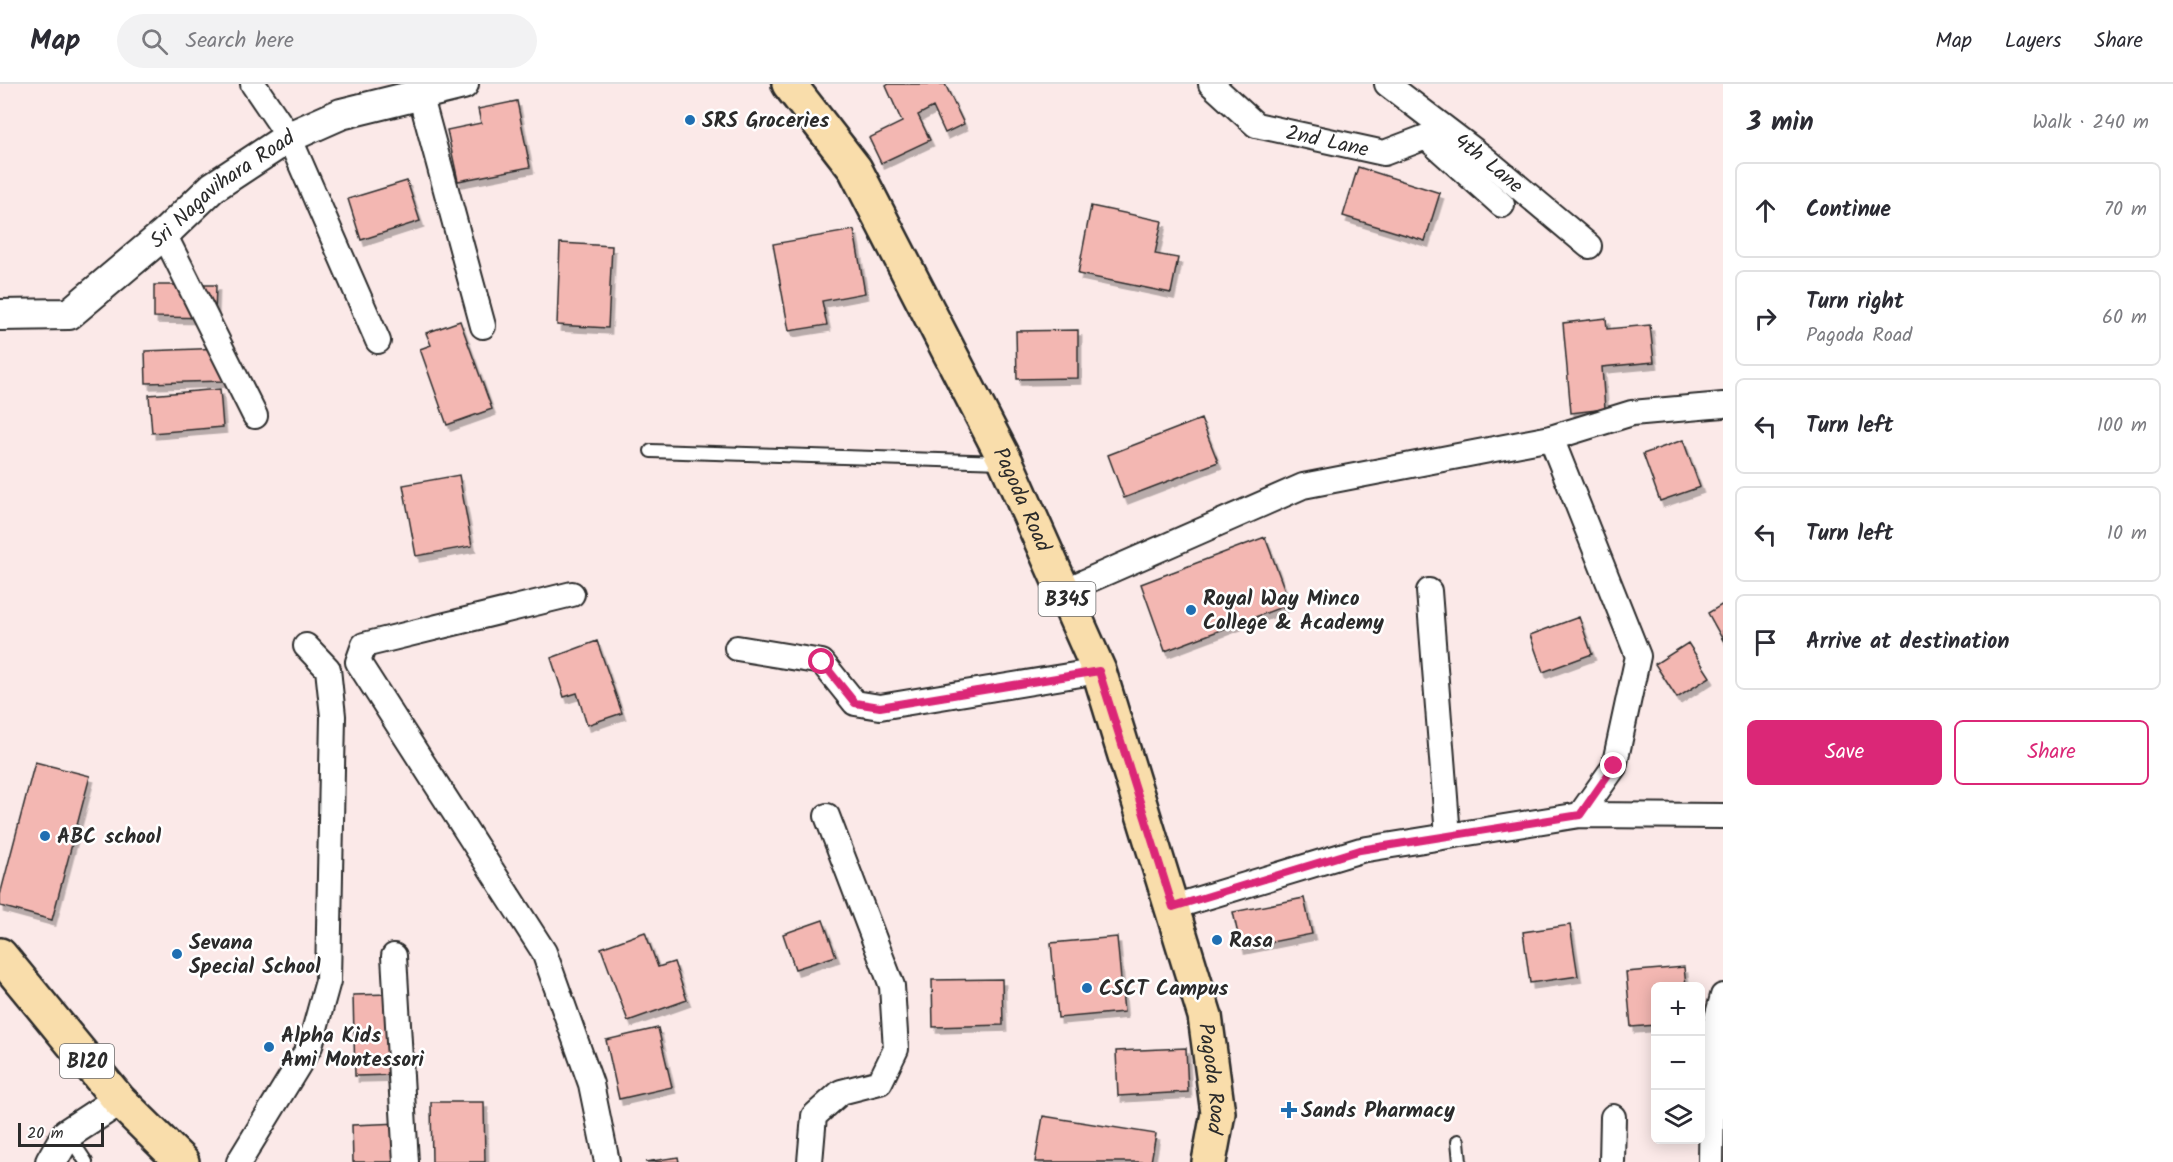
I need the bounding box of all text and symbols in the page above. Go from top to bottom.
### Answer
search box [117,14,537,68]
text: Map [30,19,81,64]
text: Search here [186,24,294,59]
icon: search [138,25,171,58]
text: Map [1935,25,1972,58]
text: Layers [2005,25,2061,58]
text: Share [2094,25,2143,58]
text: 3 min [1747,102,1814,144]
place label: SRS Groceries [702,105,829,138]
text: Walk · 240 m [2032,107,2149,139]
marker: SRS Groceries [683,113,697,127]
street label: 2nd Lane [1282,117,1372,167]
street label: Sri Nagavihara Road [143,122,303,258]
street label: 4th Lane [1446,126,1531,203]
text: Continue [1806,193,1891,228]
icon: ahead [1749,194,1782,227]
text: 70 m [2104,194,2147,226]
text: Turn right [1806,285,1904,320]
icon: right [1749,302,1782,335]
text: 60 m [2102,302,2147,334]
text: Pagoda Road [1806,320,1912,352]
text: Turn left [1806,409,1893,444]
icon: left [1749,410,1782,443]
text: 100 m [2097,410,2147,442]
street label: Pagoda Road [983,442,1059,558]
text: Turn left [1806,517,1893,552]
icon: left [1749,518,1782,551]
text: 10 m [2107,518,2147,550]
road number: B345 [1038,582,1096,616]
place label: Royal Way Minco College & Academy [1203,583,1384,640]
marker: Royal Way Minco College & Academy [1184,603,1198,617]
text: Arrive at destination [1806,625,2009,660]
icon: arrive [1749,626,1782,659]
route start [808,648,834,674]
button: Save [1747,720,1942,785]
button: Share [1954,720,2149,785]
route end [1600,752,1626,778]
place label: ABC school [57,821,161,854]
marker: ABC school [38,829,52,843]
place label: Rasa [1229,925,1273,958]
place label: Sevana Special School [189,927,321,984]
marker: Rasa [1210,933,1224,947]
marker: Sevana Special School [170,947,184,961]
place label: CSCT Campus [1099,973,1228,1006]
marker: CSCT Campus [1080,981,1094,995]
map controls [1651,982,1705,1144]
button: + [1651,982,1705,1036]
place label: Alpha Kids Ami Montessori [281,1020,425,1077]
street label: Pagoda Road [1188,1021,1233,1137]
button: − [1651,1036,1705,1090]
marker: Alpha Kids Ami Montessori [262,1040,276,1054]
road number: B120 [60,1044,114,1078]
button: layers [1651,1090,1705,1144]
place label: Sands Pharmacy [1301,1095,1455,1128]
marker: Sands Pharmacy [1282,1103,1296,1117]
scale bar [18,1120,104,1148]
text: 20 m [27,1121,63,1146]

